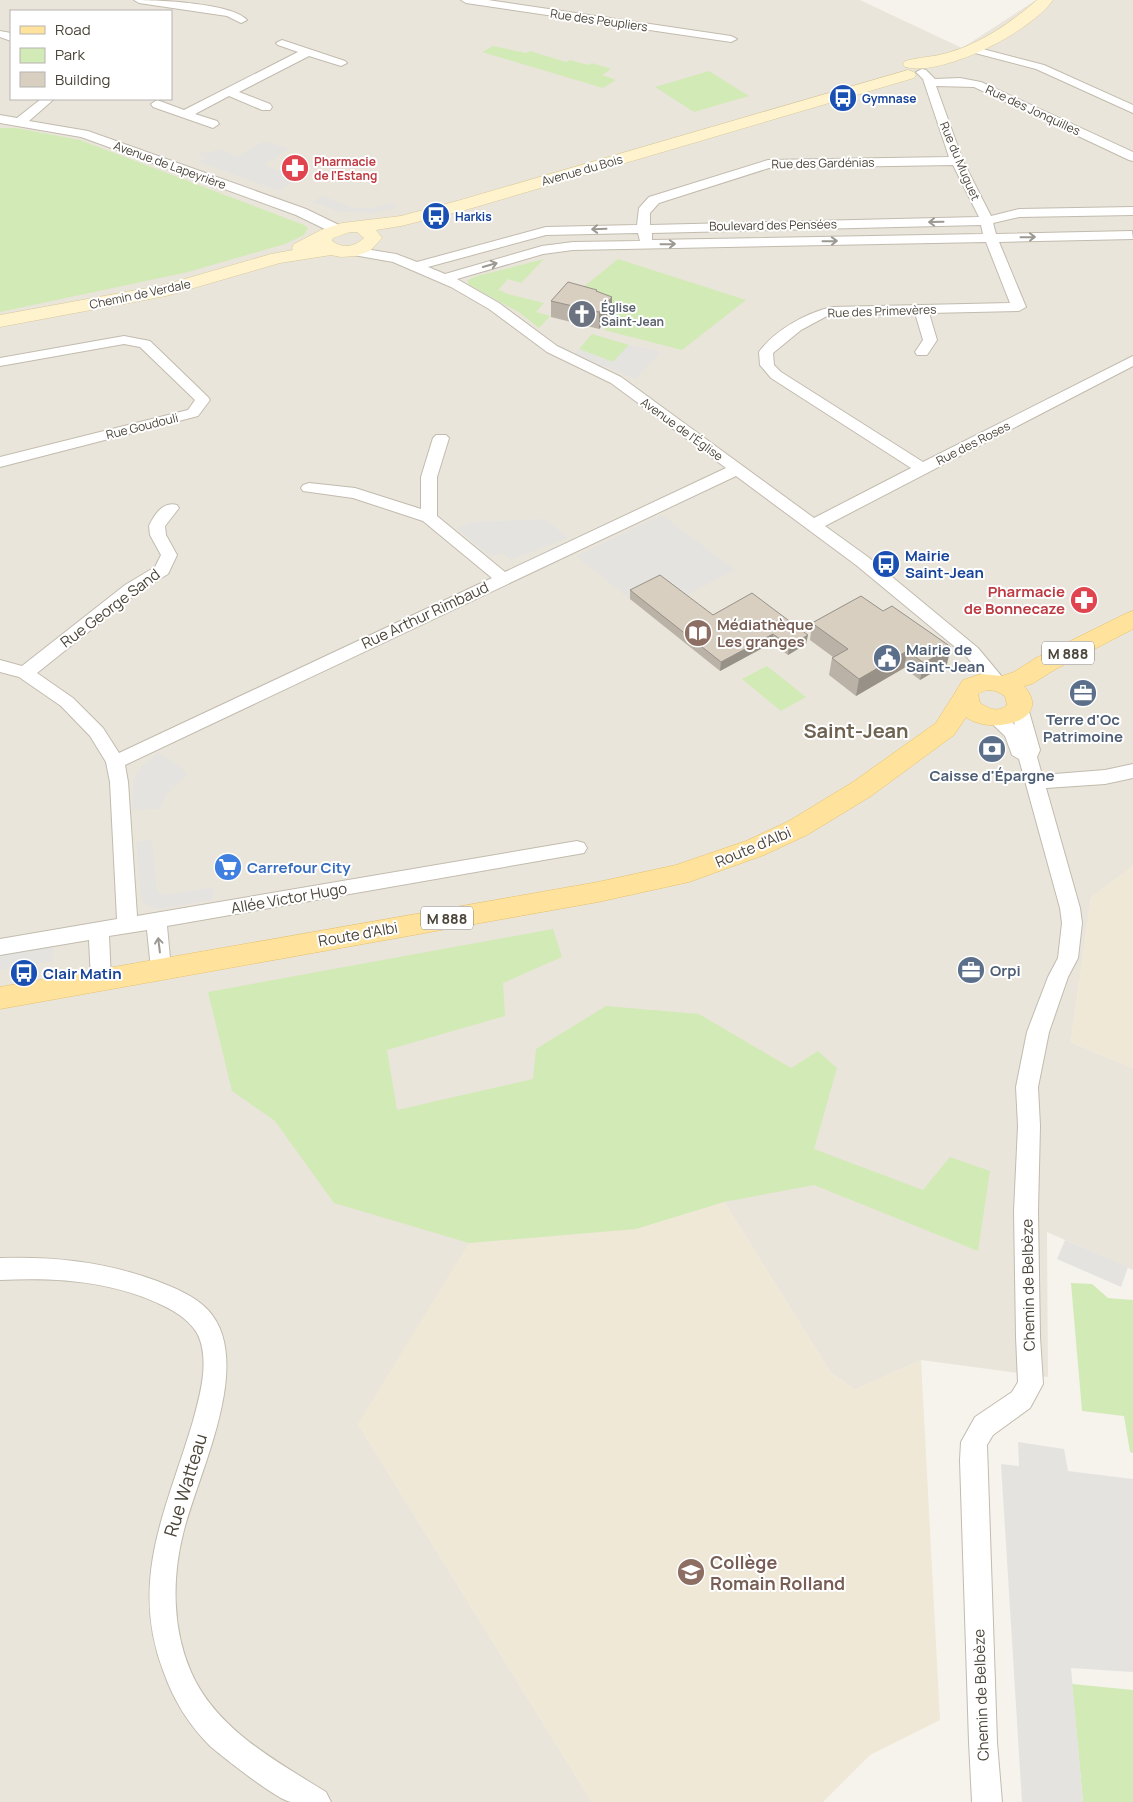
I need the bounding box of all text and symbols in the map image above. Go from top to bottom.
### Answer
street label: Rue des Peupliers [549,5,649,35]
legend [10,10,172,100]
text: Road [55,19,91,40]
text: Park [55,44,85,65]
text: Building [55,69,110,90]
street label: Rue des Jonquilles [983,81,1083,139]
bus stop icon: Gymnase [828,83,858,113]
place label: Gymnase [862,90,916,107]
street label: Rue du Muguet [936,119,984,203]
street label: Avenue de Lapeyrière [111,137,229,193]
street label: Avenue du Bois [539,150,625,190]
pharmacy icon: Pharmacie de l'Estang [280,153,310,183]
place label: Pharmacie de l'Estang [314,153,377,184]
street label: Rue des Gardénias [771,154,875,172]
bus stop icon: Harkis [421,201,451,231]
place label: Harkis [455,208,492,225]
street label: Boulevard des Pensées [709,215,837,235]
one-way arrow [929,217,945,227]
one-way arrow [591,224,608,234]
one-way arrow [1019,232,1035,242]
one-way arrow [822,236,838,246]
one-way arrow [659,239,675,249]
one-way arrow [482,259,498,269]
street label: Chemin de Verdale [88,275,192,313]
church icon: Église Saint-Jean [567,299,597,329]
place label: Église Saint-Jean [601,299,664,330]
street label: Rue des Primevères [827,301,937,321]
street label: Avenue de l'Église [637,393,727,465]
street label: Rue Goudouli [104,409,180,443]
street label: Rue des Roses [933,417,1013,469]
place label: Mairie Saint-Jean [905,545,984,583]
bus stop icon: Mairie Saint-Jean [871,549,901,579]
street label: Rue George Sand [56,564,164,652]
street label: Rue Arthur Rimbaud [358,576,492,654]
place label: Pharmacie de Bonnecaze [964,581,1065,619]
pharmacy icon: Pharmacie de Bonnecaze [1069,585,1099,615]
place label: Médiathèque Les granges [717,614,814,652]
library icon: Médiathèque Les granges [683,618,713,648]
place label: Mairie de Saint-Jean [906,639,985,677]
road number: M 888 [1042,641,1094,664]
public building icon: Mairie de Saint-Jean [872,643,902,673]
office icon: Terre d'Oc Patrimoine [1068,678,1098,708]
place label: Terre d'Oc Patrimoine [1043,709,1123,747]
district label: Saint-Jean [803,717,909,744]
bank icon: Caisse d'Épargne [977,734,1007,764]
place label: Caisse d'Épargne [929,765,1055,786]
street label: Route d'Albi [712,822,794,872]
supermarket icon: Carrefour City [213,852,243,882]
place label: Carrefour City [247,857,351,878]
street label: Allée Victor Hugo [229,877,349,919]
road number: M 888 [421,906,473,930]
street label: Route d'Albi [317,917,399,951]
one-way arrow [154,937,164,953]
office icon: Orpi [956,955,986,985]
bus stop icon: Clair Matin [9,958,39,988]
place label: Orpi [990,960,1021,981]
place label: Clair Matin [43,963,122,984]
street label: Chemin de Belbèze [1016,1219,1040,1351]
street label: Rue Watteau [158,1431,212,1539]
place label: Collège Romain Rolland [710,1550,845,1595]
school or university icon: Collège Romain Rolland [676,1557,706,1587]
street label: Chemin de Belbèze [968,1628,994,1761]

